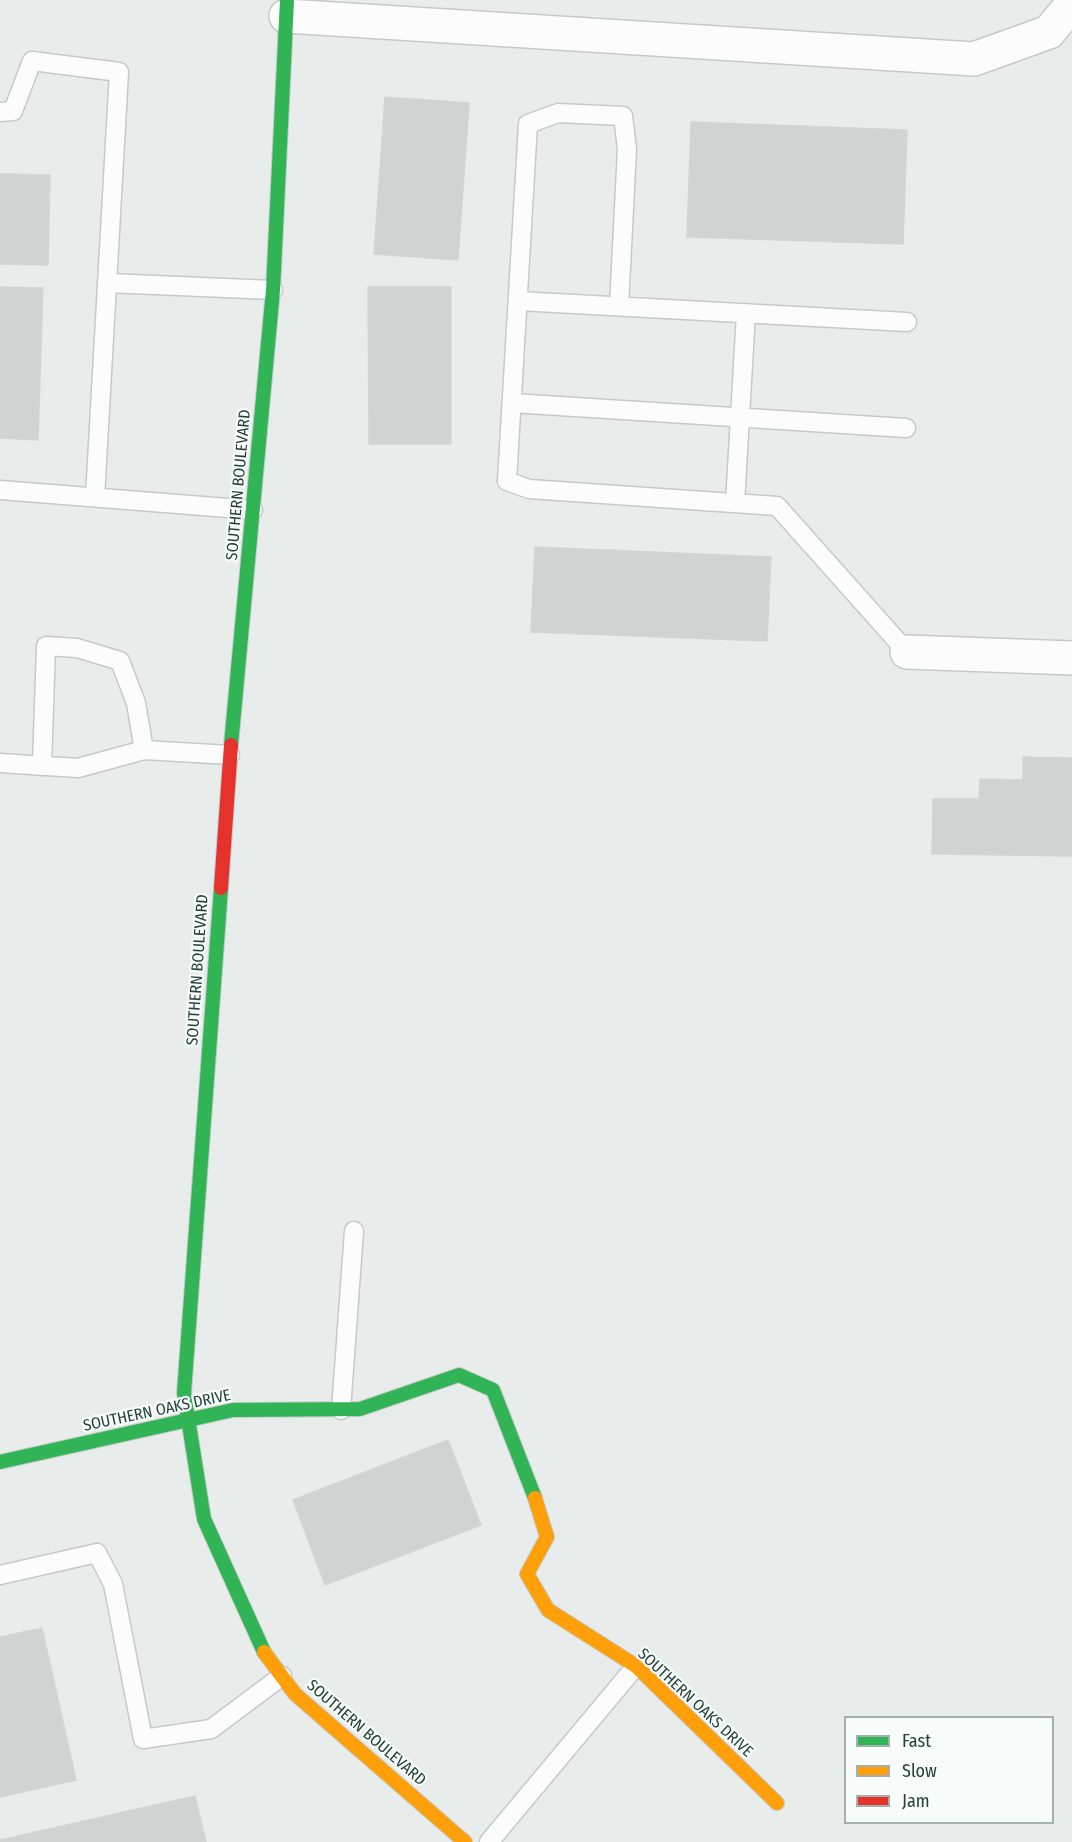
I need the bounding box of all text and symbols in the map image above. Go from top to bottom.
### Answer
street label: SOUTHERN BOULEVARD [223,409,255,561]
street label: SOUTHERN BOULEVARD [183,894,213,1046]
street label: SOUTHERN OAKS DRIVE [81,1386,233,1436]
street label: SOUTHERN OAKS DRIVE [633,1645,757,1761]
street label: SOUTHERN BOULEVARD [303,1676,429,1790]
legend [844,1716,1054,1824]
text: Fast [902,1730,931,1752]
text: Slow [902,1760,937,1782]
text: Jam [902,1790,930,1812]

